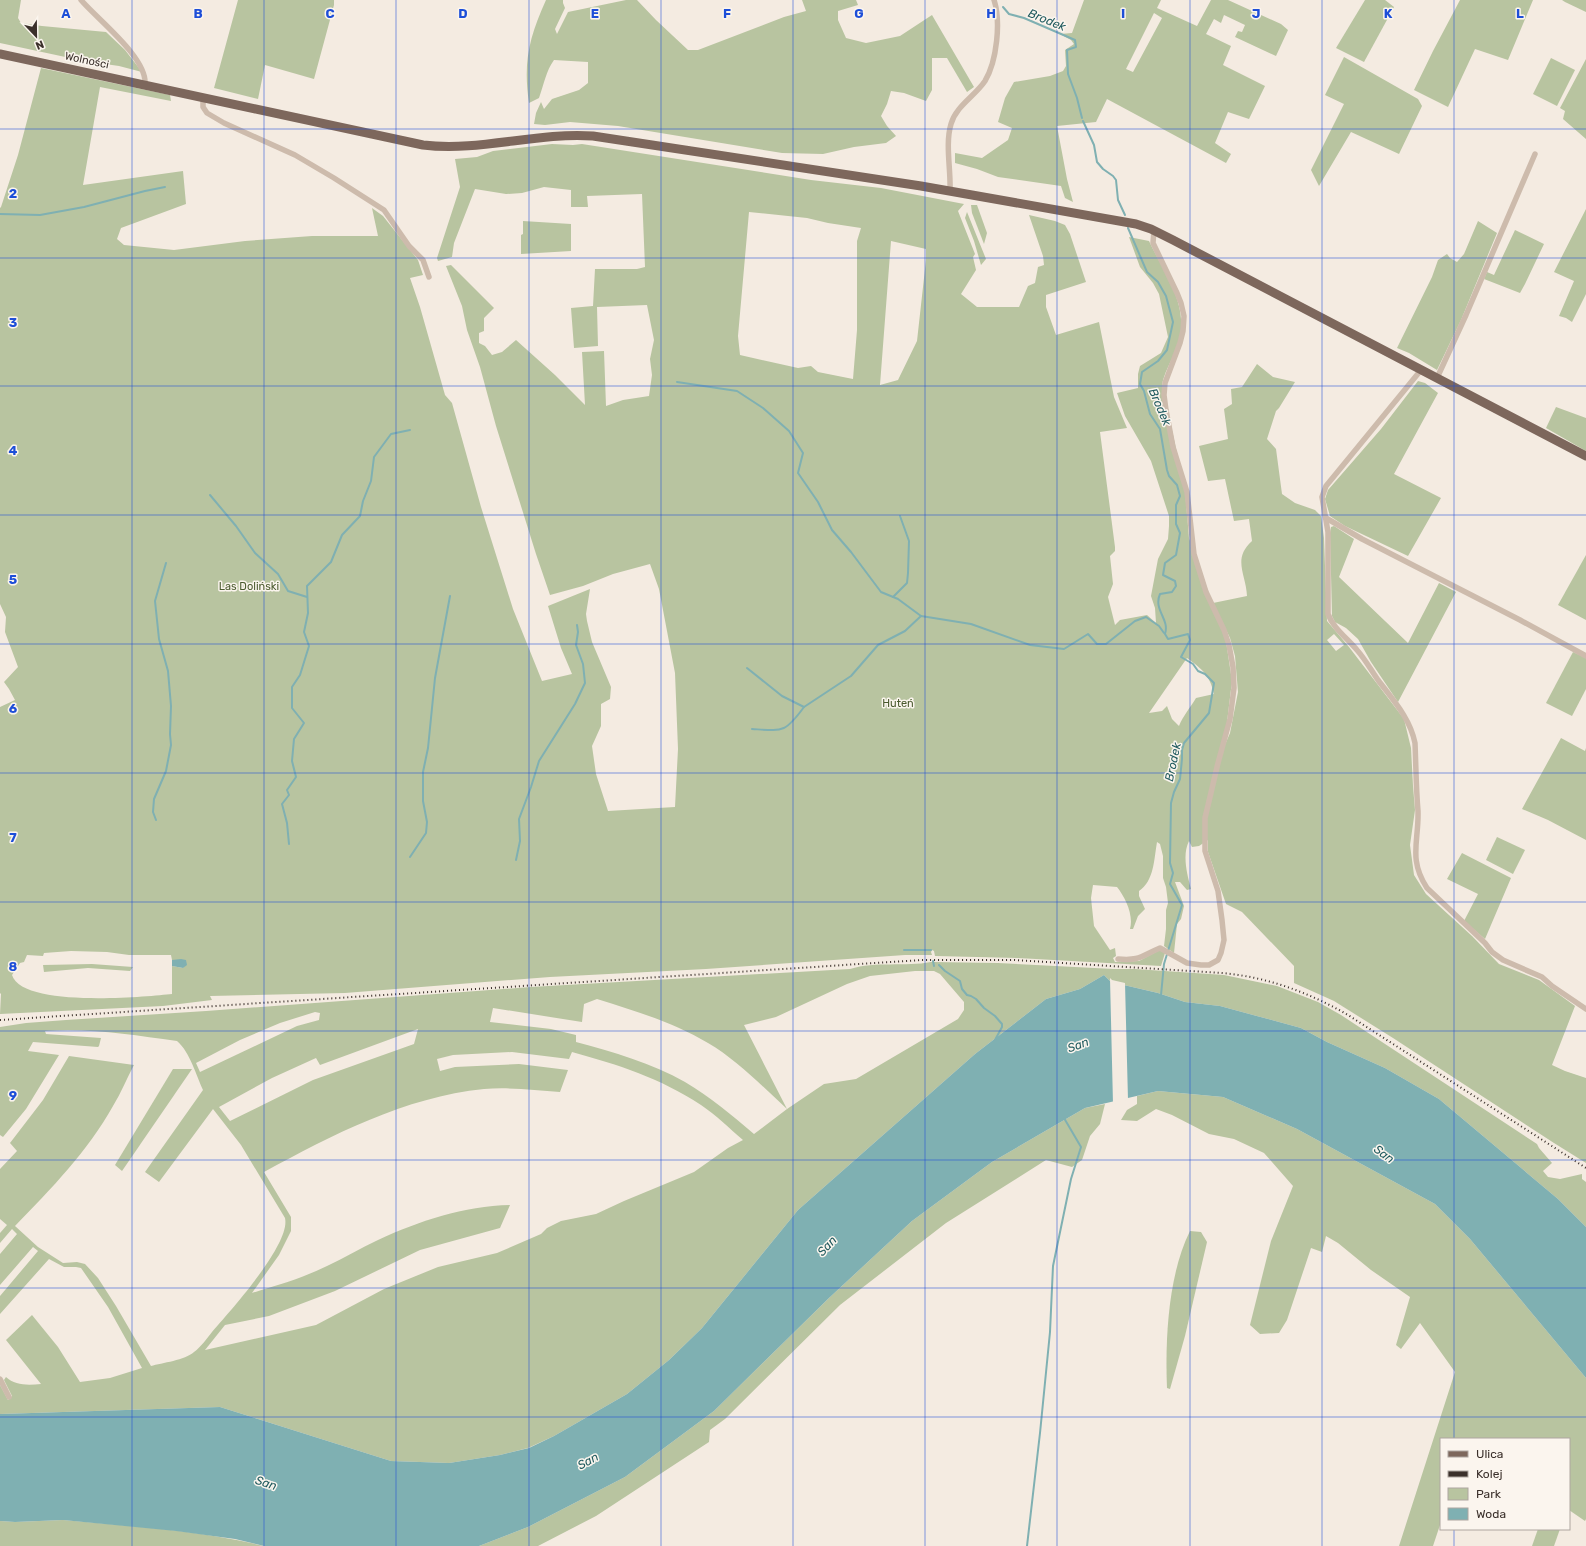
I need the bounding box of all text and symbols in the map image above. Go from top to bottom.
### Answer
text: A [61,6,71,21]
text: B [193,6,203,21]
text: C [325,6,335,21]
text: D [458,6,468,21]
text: E [591,6,599,21]
text: F [723,6,731,21]
text: G [854,6,864,21]
text: H [986,6,996,21]
water label: Brodek [1026,6,1069,34]
text: I [1121,6,1125,21]
text: J [1252,6,1260,21]
text: K [1384,6,1393,21]
text: L [1516,6,1524,21]
north arrow [16,16,56,56]
text: N [33,37,46,52]
street label: Wolności [64,49,110,72]
text: 2 [9,186,17,201]
text: 3 [9,315,18,330]
water label: Brodek [1146,386,1174,429]
text: 4 [9,443,18,458]
text: 5 [9,572,17,587]
park label: Las Doliński [219,580,279,593]
park label: Huteń [882,697,914,710]
text: 6 [9,701,18,716]
water label: Brodek [1162,740,1184,783]
text: 7 [9,830,17,845]
text: 8 [9,959,18,974]
water label: San [1065,1035,1091,1055]
text: 9 [9,1088,17,1103]
water label: San [1371,1142,1397,1166]
water label: San [814,1233,840,1259]
legend [1440,1438,1570,1530]
text: Ulica [1476,1447,1503,1461]
water label: San [575,1450,601,1472]
text: Kolej [1476,1467,1502,1481]
water label: San [253,1473,279,1493]
text: Park [1476,1487,1502,1501]
text: Woda [1476,1507,1506,1521]

